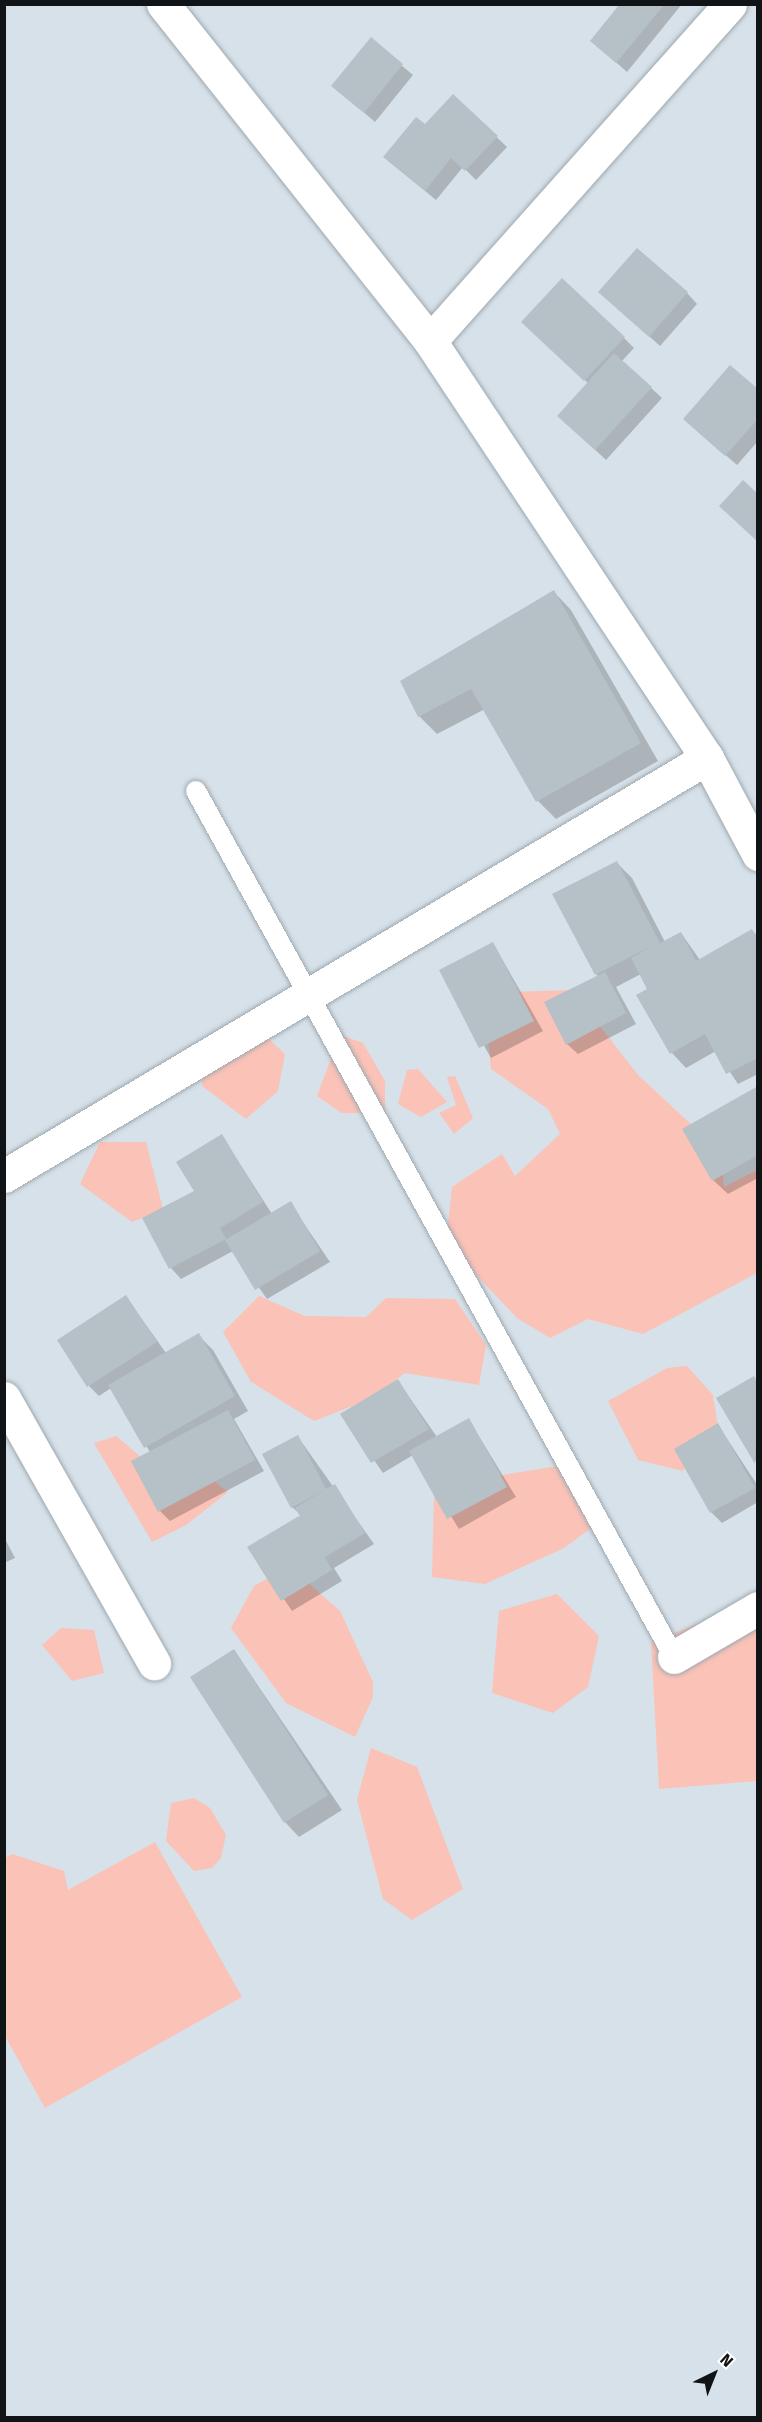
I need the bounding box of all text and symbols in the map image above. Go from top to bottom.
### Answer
north arrow [684,2344,744,2404]
text: N [716,2350,737,2371]

